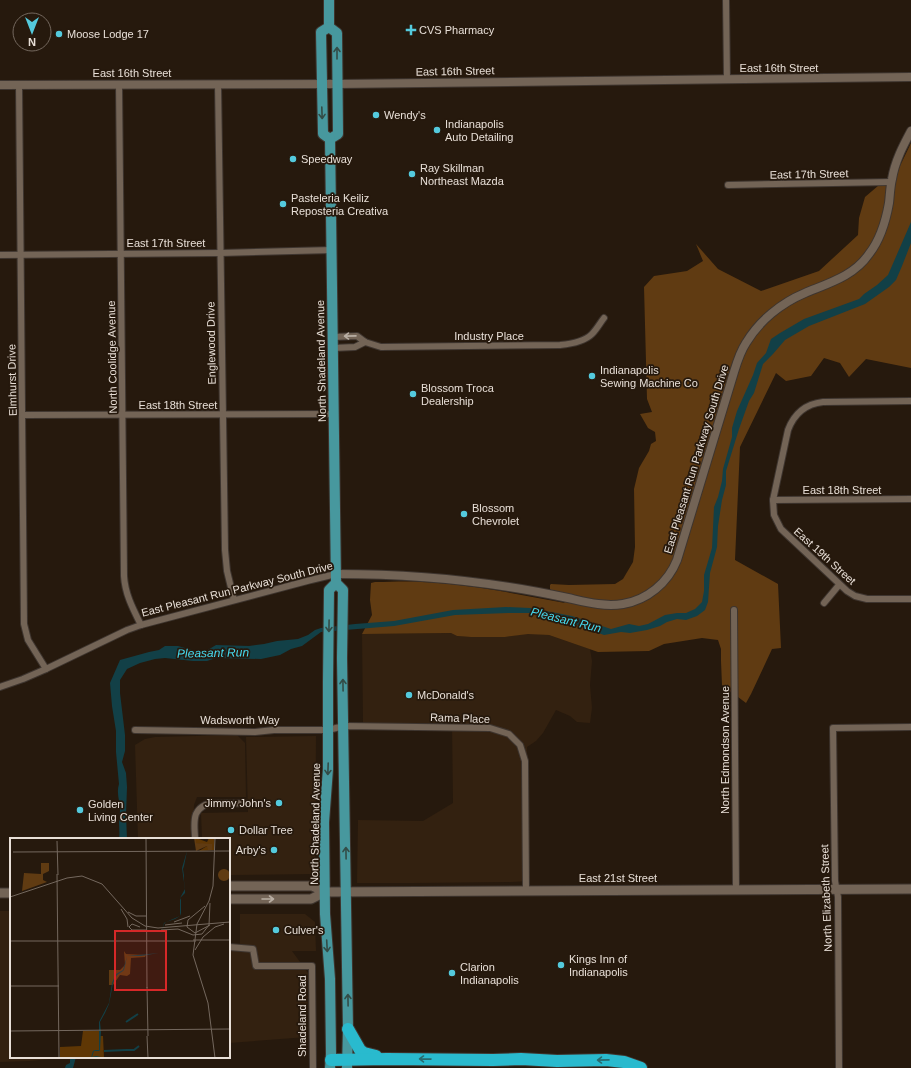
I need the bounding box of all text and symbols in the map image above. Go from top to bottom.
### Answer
north arrow [12,12,52,52]
place label: CVS Pharmacy [419,24,495,36]
marker: CVS Pharmacy [406,25,416,35]
place label: Moose Lodge 17 [67,28,149,40]
marker: Moose Lodge 17 [54,29,64,39]
text: N [28,36,36,48]
one-way arrow [333,47,341,60]
street label: East 16th Street [740,62,818,74]
street label: East 16th Street [415,64,495,78]
street label: East 16th Street [93,67,171,79]
one-way arrow [318,106,326,119]
place label: Wendy's [384,109,426,121]
marker: Wendy's [371,110,381,120]
place label: Indianapolis Auto Detailing [445,118,514,143]
marker: Indianapolis Auto Detailing [432,125,442,135]
place label: Speedway [301,153,353,165]
marker: Speedway [288,154,298,164]
place label: Ray Skillman Northeast Mazda [420,162,505,187]
street label: East 17th Street [769,167,849,181]
marker: Ray Skillman Northeast Mazda [407,169,417,179]
place label: Pasteleria Keiliz Reposteria Creativa [291,192,389,217]
marker: Pasteleria Keiliz Reposteria Creativa [278,199,288,209]
street label: East 17th Street [127,237,205,249]
street label: North Coolidge Avenue [105,300,119,414]
street label: North Shadeland Avenue [314,300,328,422]
street label: Englewood Drive [204,301,218,385]
street label: Industry Place [454,330,524,342]
one-way arrow [344,333,357,340]
street label: Elmhurst Drive [5,344,19,416]
street label: East Pleasant Run Parkway South Drive [661,363,731,555]
place label: Indianapolis Sewing Machine Co [600,364,698,389]
marker: Indianapolis Sewing Machine Co [587,371,597,381]
place label: Blossom Troca Dealership [421,382,495,407]
marker: Blossom Troca Dealership [408,389,418,399]
street label: East 18th Street [139,399,217,411]
street label: East 18th Street [803,484,881,496]
place label: Blossom Chevrolet [472,502,519,527]
marker: Blossom Chevrolet [459,509,469,519]
street label: East 19th Street [792,525,858,587]
street label: East Pleasant Run Parkway South Drive [140,559,334,619]
water label: Pleasant Run [529,604,603,636]
one-way arrow [325,619,333,632]
water label: Pleasant Run [177,645,249,661]
one-way arrow [339,679,347,692]
street label: North Edmondson Avenue [719,686,731,814]
place label: McDonald's [417,689,475,701]
marker: McDonald's [404,690,414,700]
street label: Rama Place [430,711,490,725]
street label: Wadsworth Way [200,714,280,726]
one-way arrow [324,762,332,775]
street label: North Shadeland Avenue [308,763,322,885]
place label: Jimmy John's [205,797,271,809]
place label: Golden Living Center [88,798,153,823]
marker: Jimmy John's [274,798,284,808]
marker: Golden Living Center [75,805,85,815]
place label: Dollar Tree [239,824,293,836]
marker: Dollar Tree [226,825,236,835]
inset map [10,838,230,1058]
place label: Arby's [236,844,266,856]
street label: North Elizabeth Street [818,844,834,952]
marker: Arby's [269,845,279,855]
one-way arrow [342,847,350,860]
street label: East 21st Street [579,872,657,884]
one-way arrow [261,895,274,903]
place label: Culver's [284,924,324,936]
marker: Culver's [271,925,281,935]
one-way arrow [324,939,331,952]
place label: Kings Inn of Indianapolis [569,953,628,978]
marker: Kings Inn of Indianapolis [556,960,566,970]
place label: Clarion Indianapolis [460,961,519,986]
marker: Clarion Indianapolis [447,968,457,978]
street label: Shadeland Road [296,975,308,1057]
one-way arrow [344,994,352,1007]
one-way arrow [419,1055,432,1063]
one-way arrow [597,1057,610,1064]

